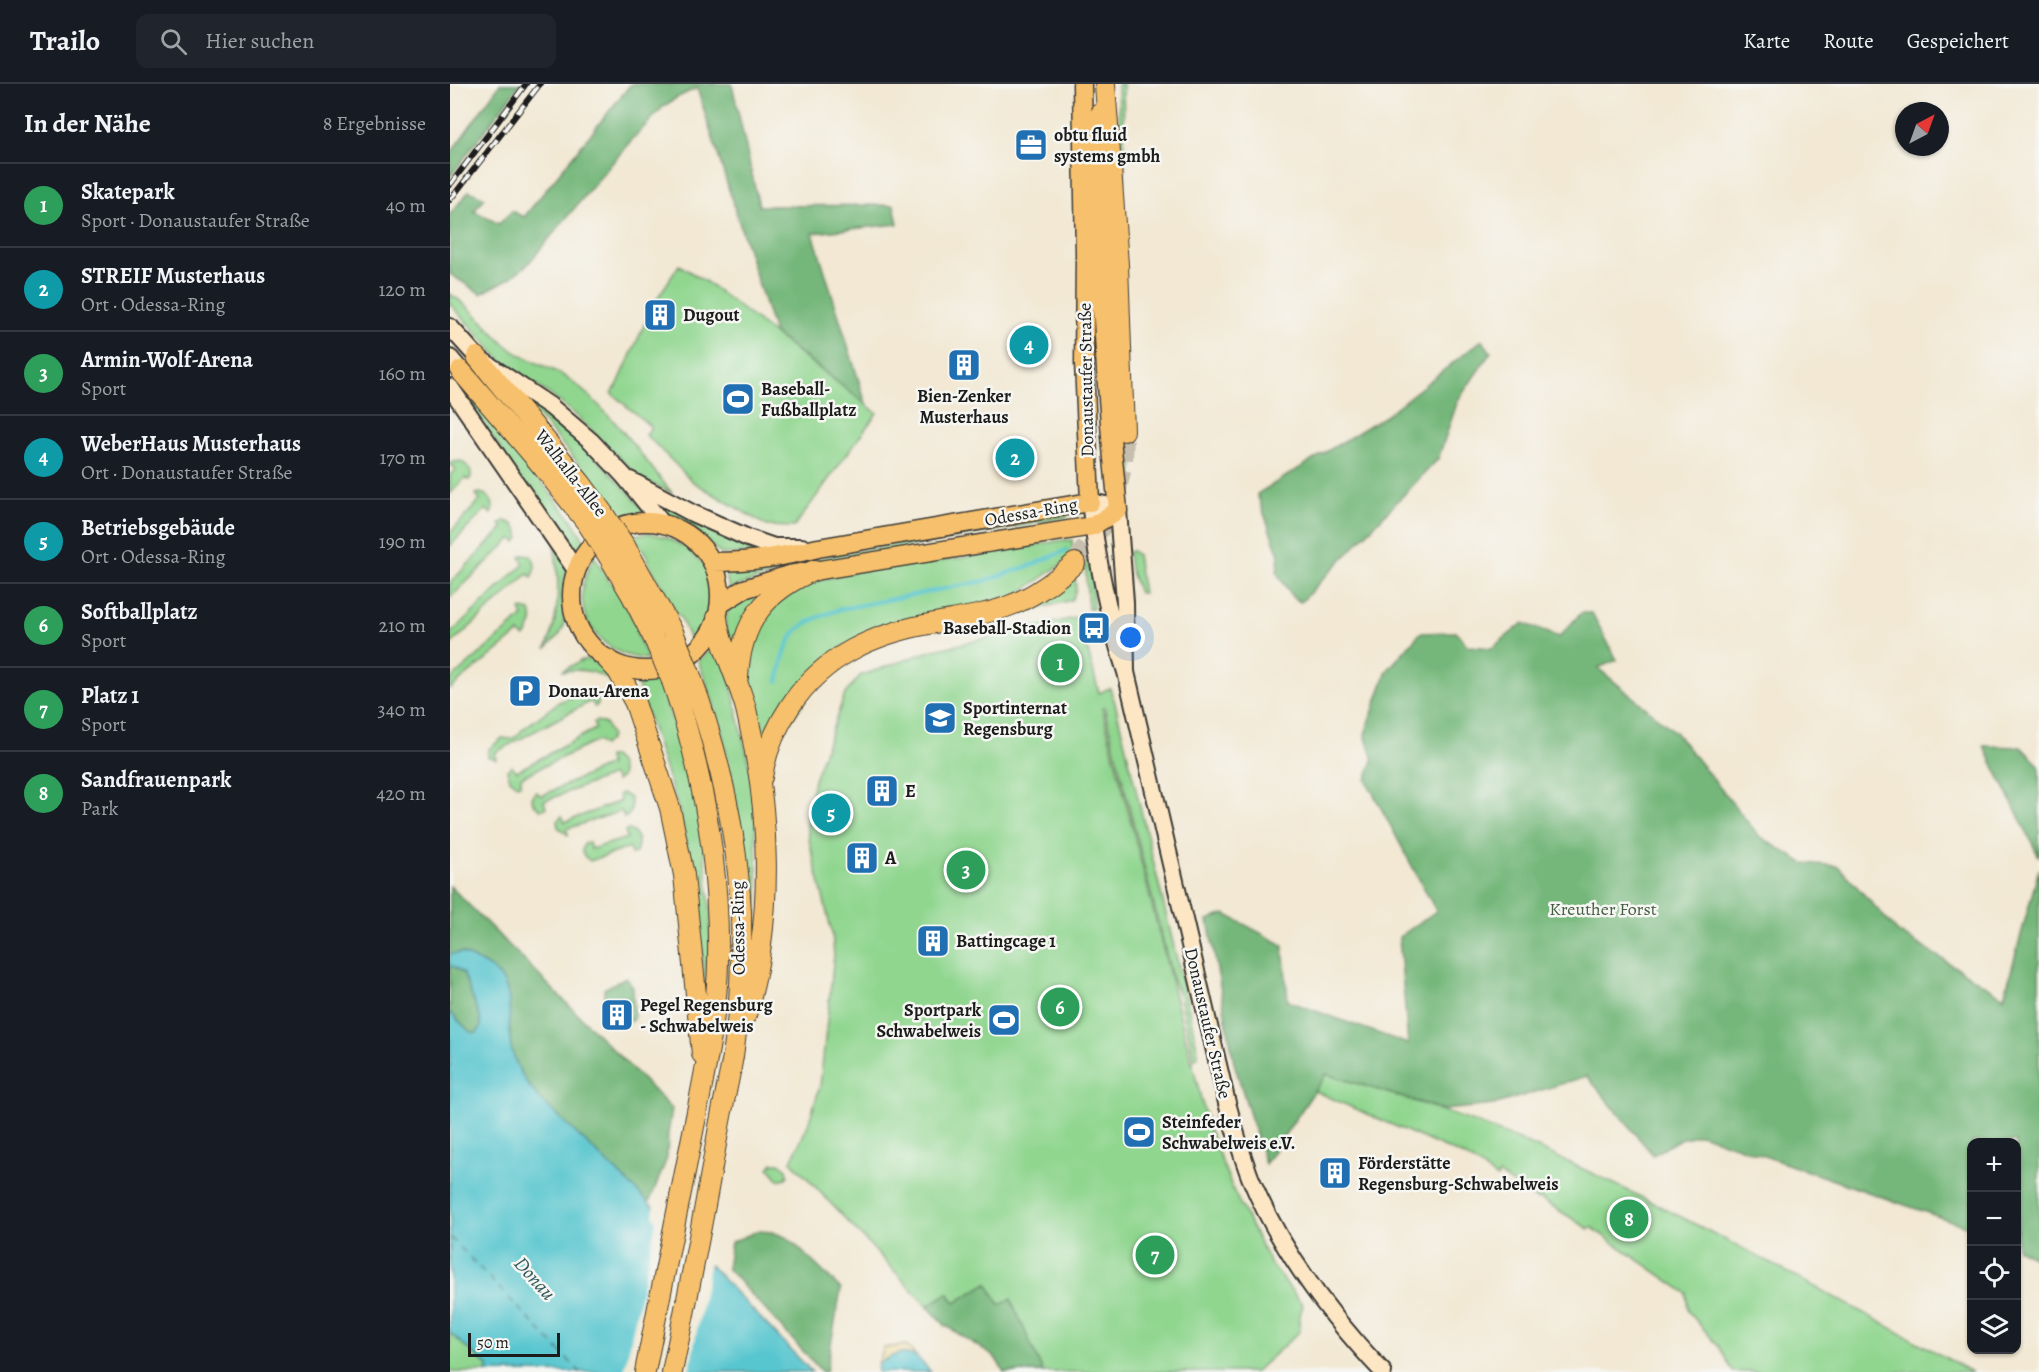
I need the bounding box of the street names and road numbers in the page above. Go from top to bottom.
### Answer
street label: Donaustaufer Straße [1073,303,1099,457]
street label: Walhalla-Allee [529,424,613,521]
street label: Odessa-Ring [983,492,1079,532]
street label: Odessa-Ring [725,881,751,975]
street label: Donaustaufer Straße [1179,945,1237,1101]

